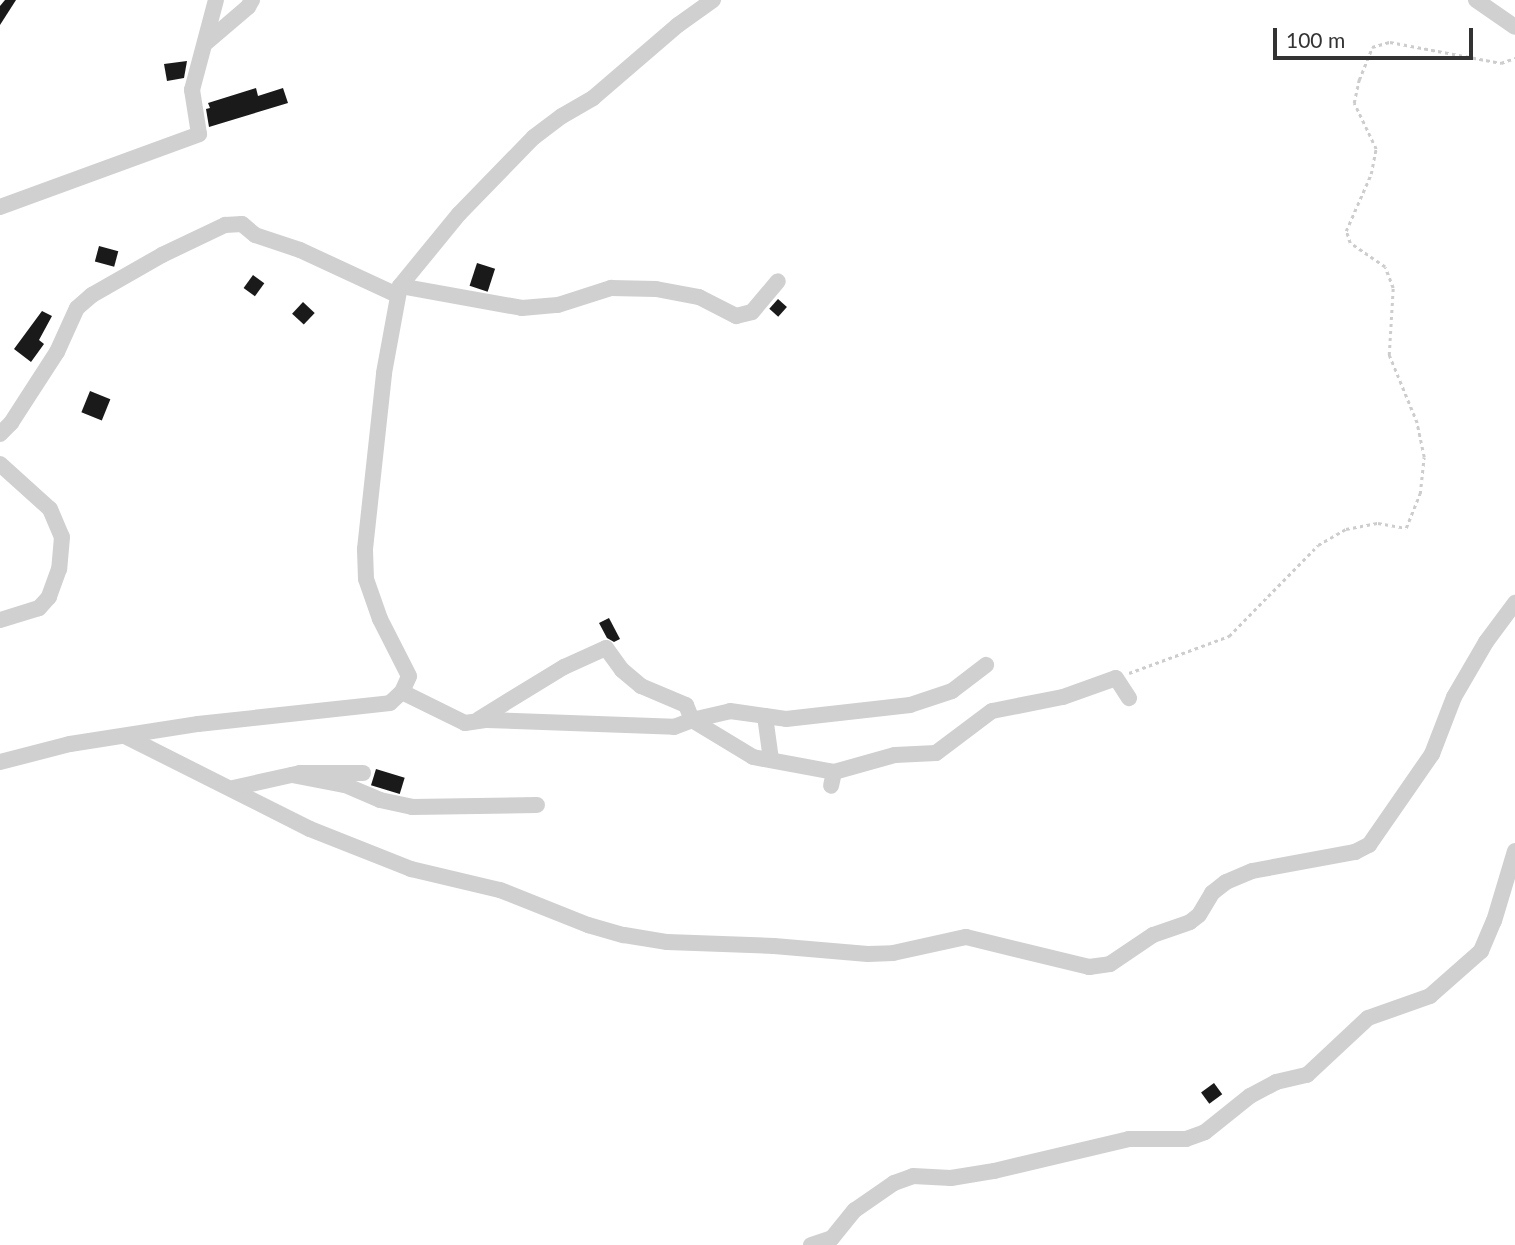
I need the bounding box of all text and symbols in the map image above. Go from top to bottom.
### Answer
scale bar [1277,14,1476,58]
text: 100 m [1286,27,1345,52]

